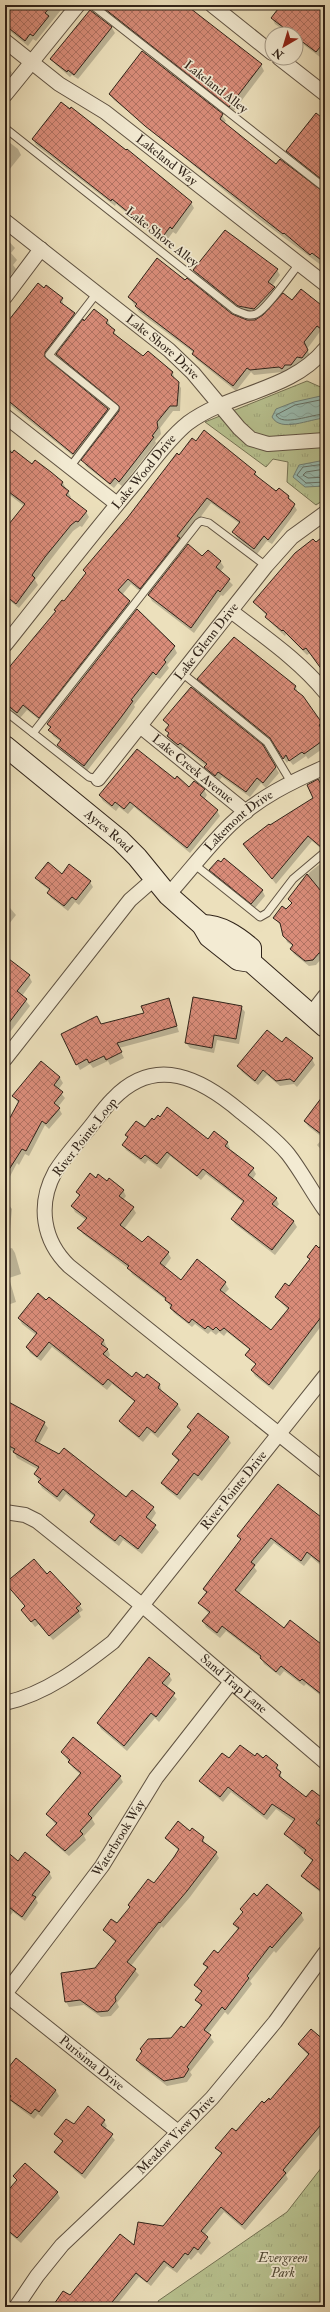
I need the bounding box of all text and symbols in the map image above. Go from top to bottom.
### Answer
north arrow [264,26,304,66]
text: N [269,45,287,62]
street label: Lakeland Alley [180,57,251,118]
street label: Lakeland Way [133,131,201,190]
street label: Lake Shore Alley [122,204,202,271]
street label: Lake Shore Drive [123,311,203,383]
street label: Lake Wood Drive [108,430,180,513]
street label: Lake Glenn Drive [171,599,242,684]
street label: Lake Creek Avenue [149,731,237,807]
street label: Lakemont Drive [201,786,276,855]
street label: Ayres Road [80,805,136,856]
street label: River Pointe Loop [49,1094,122,1180]
street label: River Pointe Drive [197,1447,271,1533]
street label: Sand Trap Lane [197,1651,271,1717]
street label: Waterbrook Way [88,1797,150,1881]
street label: Purisima Drive [56,2032,128,2094]
street label: Meadow View Drive [133,2091,219,2178]
park label: Evergreen Park [257,2250,308,2281]

